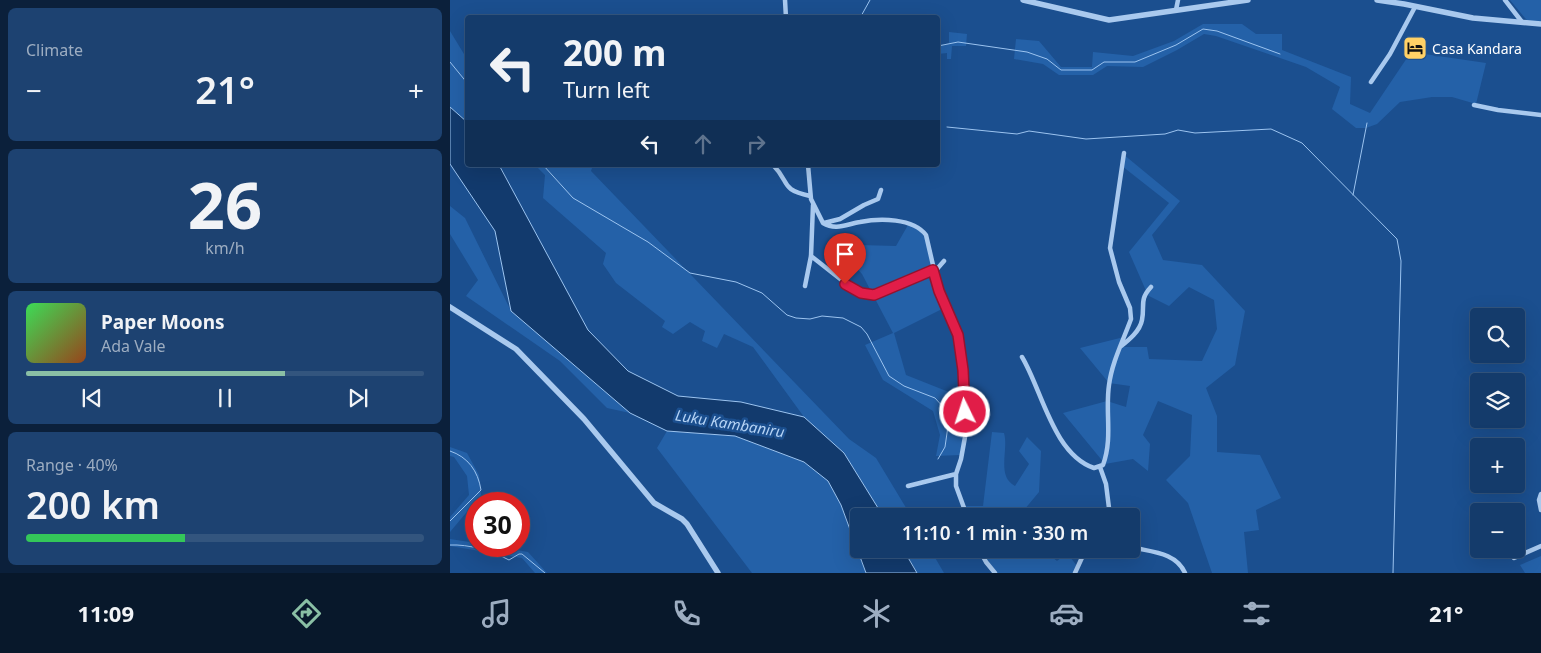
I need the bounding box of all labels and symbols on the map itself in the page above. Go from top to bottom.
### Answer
hotel icon: Casa Kandara [1402,35,1428,61]
place label: Casa Kandara [1432,39,1522,58]
pin [824,233,866,284]
position arrow [938,385,990,437]
water label: Luku Kambaniru [674,404,786,442]
speed limit sign: 30 [465,492,530,557]

